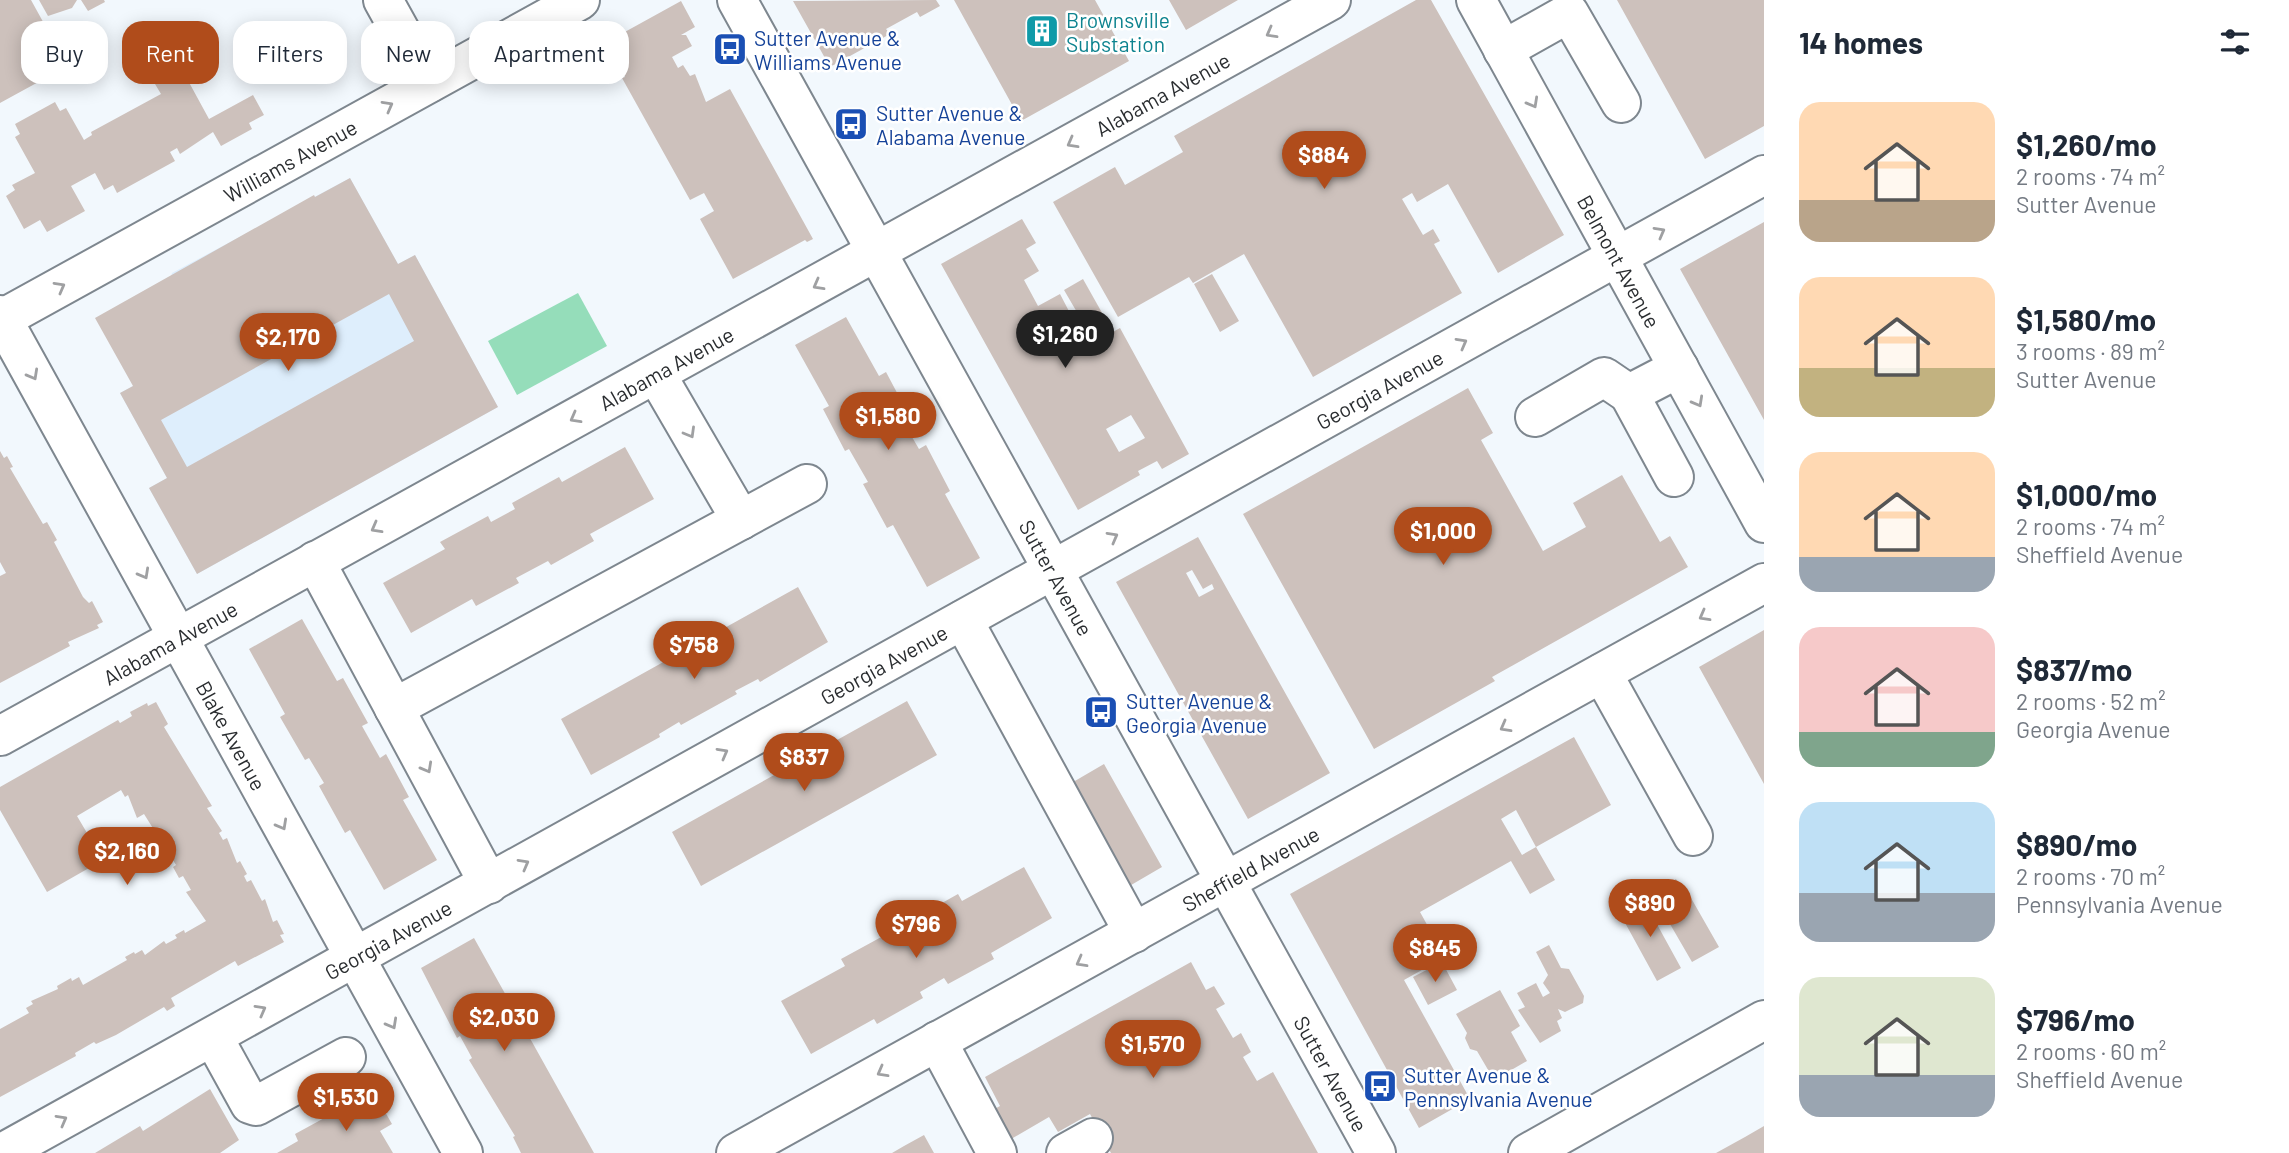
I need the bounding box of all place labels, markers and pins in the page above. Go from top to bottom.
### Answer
place label: Brownsville Substation [1066,7,1170,56]
building icon: Brownsville Substation [1023,12,1061,50]
place label: Sutter Avenue & Williams Avenue [754,25,902,74]
bus stop icon: Sutter Avenue & Williams Avenue [711,30,749,68]
place label: Sutter Avenue & Alabama Avenue [876,100,1026,149]
bus stop icon: Sutter Avenue & Alabama Avenue [832,105,870,143]
pin: $884 [1283,132,1365,191]
pin: $1,260 [1008,310,1122,370]
pin: $2,170 [231,314,345,373]
pin: $1,580 [831,392,945,452]
pin: $1,000 [1386,508,1500,567]
pin: $758 [653,622,735,681]
place label: Sutter Avenue & Georgia Avenue [1126,688,1272,737]
bus stop icon: Sutter Avenue & Georgia Avenue [1082,693,1120,731]
pin: $837 [763,734,845,793]
pin: $2,160 [70,828,184,887]
pin: $890 [1609,880,1691,939]
pin: $796 [875,900,957,960]
pin: $845 [1394,925,1476,984]
pin: $2,030 [447,993,561,1053]
pin: $1,570 [1096,1020,1210,1080]
place label: Sutter Avenue & Pennsylvania Avenue [1404,1062,1593,1111]
bus stop icon: Sutter Avenue & Pennsylvania Avenue [1361,1067,1399,1105]
pin: $1,530 [289,1074,403,1133]

